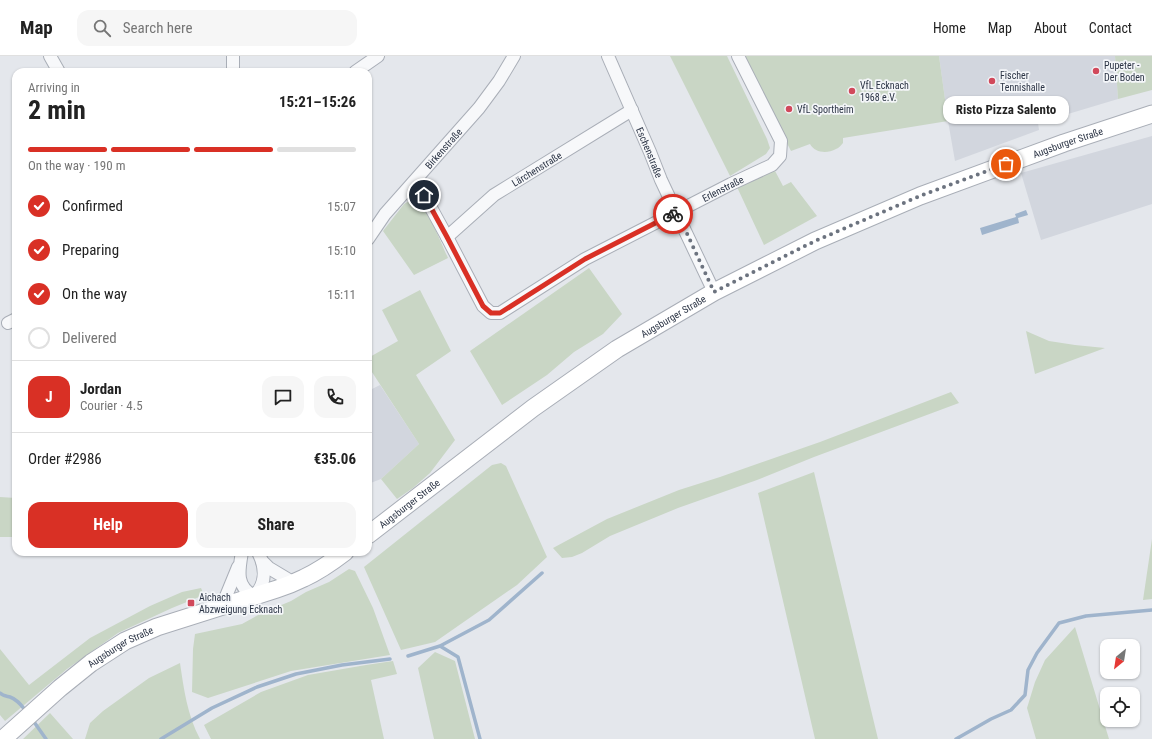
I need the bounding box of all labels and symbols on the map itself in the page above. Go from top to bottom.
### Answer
place label: Pupeter - Der Boden [1104,60,1145,83]
marker: Pupeter - Der Boden [1091,66,1101,76]
place label: Fischer Tennishalle [1000,70,1045,93]
marker: Fischer Tennishalle [987,76,997,86]
place label: VfL Ecknach 1968 e.V. [860,80,909,103]
marker: VfL Ecknach 1968 e.V. [847,86,857,96]
callout: Risto Pizza Salento [943,96,1069,124]
marker: VfL Sportheim [784,104,794,114]
place label: VfL Sportheim [797,104,854,115]
street label: Augsburger Straße [1031,125,1105,160]
street label: Birkenstraße [423,126,464,171]
street label: Eschenstraße [634,126,665,180]
pin [989,147,1023,181]
street label: Lärchenstraße [510,150,564,189]
street label: Erlenstraße [700,174,746,204]
pin [407,178,441,212]
courier [653,194,693,234]
street label: Augsburger Straße [639,293,708,340]
street label: Augsburger Straße [377,477,442,530]
place label: Aichach Abzweigung Ecknach [199,592,283,615]
marker: Aichach Abzweigung Ecknach [186,598,196,608]
street label: Augsburger Straße [85,624,155,670]
north arrow [1100,639,1140,679]

